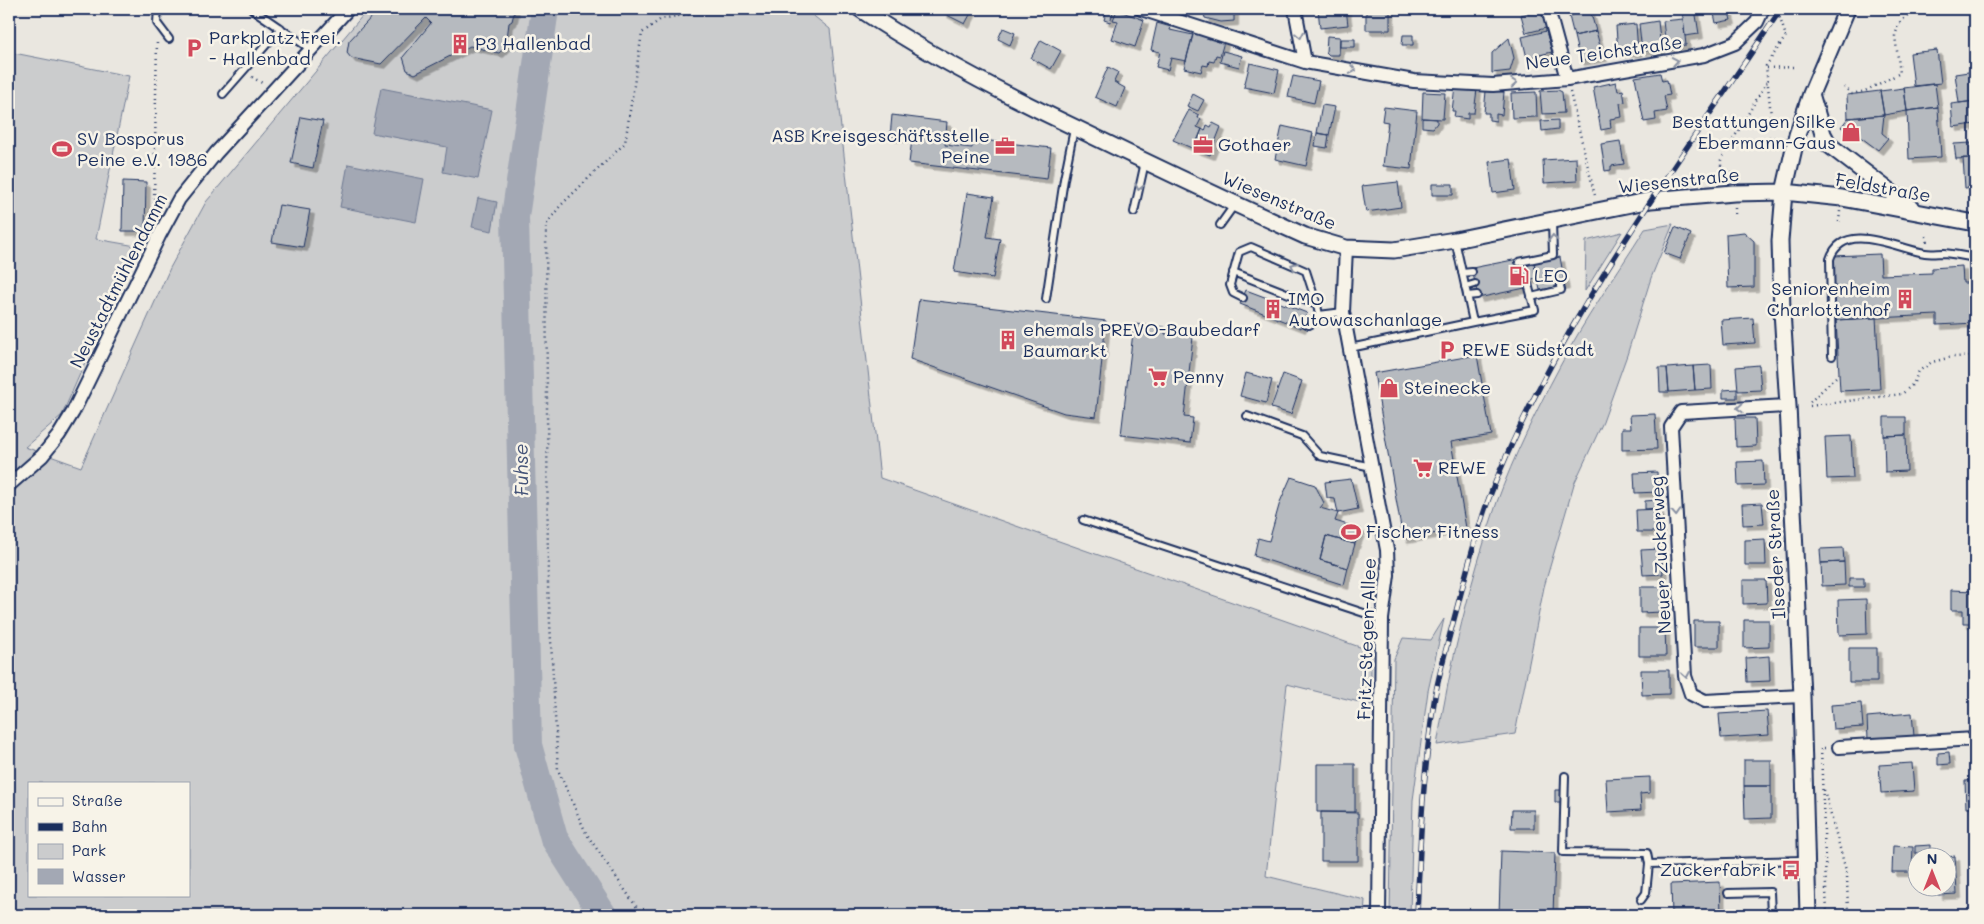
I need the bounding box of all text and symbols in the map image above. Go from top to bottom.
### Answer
place label: Parkplatz Frei. - Hallenbad [209,25,341,70]
street label: Neue Teichstraße [1524,29,1684,75]
place label: P3 Hallenbad [475,31,591,55]
one-way arrow [1294,31,1305,40]
building icon: P3 Hallenbad [449,33,471,55]
parking icon: Parkplatz Frei. - Hallenbad [183,37,205,59]
one-way arrow [1671,56,1680,66]
one-way arrow [1349,65,1358,75]
one-way arrow [1511,78,1519,89]
place label: Bestattungen Silke Ebermann-Gaus [1672,109,1836,154]
shop icon: Bestattungen Silke Ebermann-Gaus [1840,121,1862,143]
place label: ASB Kreisgeschäftsstelle Peine [771,123,990,168]
place label: SV Bosporus Peine e.V. 1986 [77,126,208,171]
place label: Gothaer [1218,132,1291,156]
office icon: Gothaer [1192,134,1214,156]
office icon: ASB Kreisgeschäftsstelle Peine [994,135,1016,157]
sports icon: SV Bosporus Peine e.V. 1986 [51,138,73,160]
street label: Wiesenstraße [1617,162,1741,198]
street label: Wiesenstraße [1219,165,1340,235]
street label: Feldstraße [1834,167,1933,207]
one-way arrow [1135,183,1145,192]
street label: Neustadtmühlendamm [64,189,173,372]
one-way arrow [1547,233,1558,241]
one-way arrow [1290,262,1299,273]
place label: LEO [1534,263,1568,287]
fuel station icon: LEO [1508,265,1530,287]
place label: Seniorenheim Charlottenhof [1767,276,1891,321]
place label: IMO Autowaschanlage [1288,286,1442,331]
building icon: Seniorenheim Charlottenhof [1894,288,1916,310]
building icon: IMO Autowaschanlage [1262,298,1284,320]
place label: ehemals PREVO-Baubedarf Baumarkt [1023,317,1261,362]
building icon: ehemals PREVO-Baubedarf Baumarkt [997,329,1019,351]
place label: REWE Südstadt [1462,337,1594,361]
parking icon: REWE Südstadt [1436,339,1458,361]
place label: Penny [1173,364,1224,388]
supermarket icon: Penny [1147,366,1169,388]
place label: Steinecke [1404,375,1491,399]
shop icon: Steinecke [1378,377,1400,399]
one-way arrow [1736,403,1744,414]
water label: Fuhse [508,443,533,497]
place label: REWE [1438,455,1486,479]
supermarket icon: REWE [1412,457,1434,479]
street label: Neuer Zuckerweg [1644,476,1676,635]
street label: Ilseder Straße [1760,488,1790,620]
one-way arrow [1670,509,1681,517]
place label: Fischer Fitness [1366,519,1499,543]
sports icon: Fischer Fitness [1340,521,1362,543]
street label: Fritz-Stegen-Allee [1351,557,1381,720]
one-way arrow [1680,670,1690,679]
legend [28,782,190,896]
text: Straße [72,790,123,810]
text: Bahn [72,816,107,836]
text: Park [72,840,106,860]
north arrow [1906,846,1956,896]
text: N [1927,849,1937,868]
place label: Zuckerfabrik [1660,857,1776,881]
bus stop icon: Zuckerfabrik [1780,859,1802,881]
text: Wasser [72,866,126,886]

